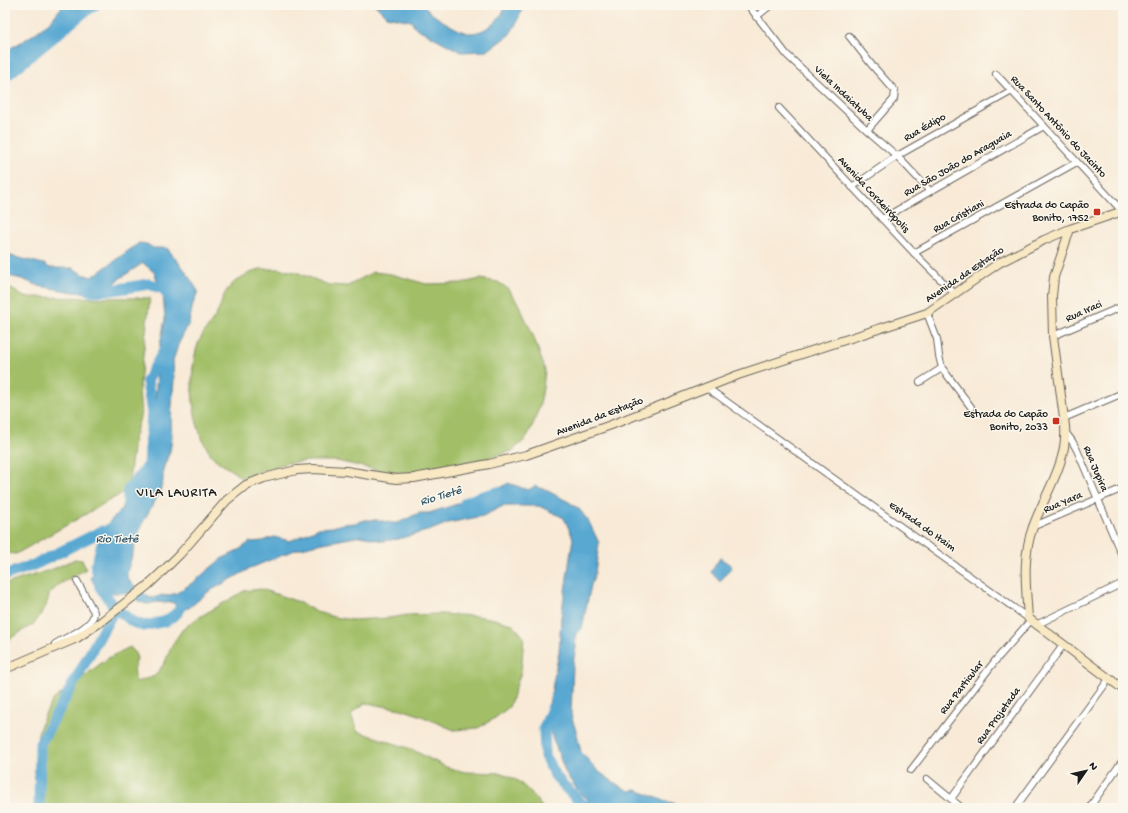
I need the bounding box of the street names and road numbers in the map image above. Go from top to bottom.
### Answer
street label: Viela Indaiatuba [810,63,875,125]
street label: Rua Santo Antônio do Jacinto [1008,74,1109,181]
street label: Rua Édipo [901,110,948,145]
street label: Rua São João do Araguaia [902,128,1015,200]
street label: Avenida Cordeirópolis [835,155,912,236]
street label: Rua Cristiani [931,198,987,236]
street label: Avenida da Estação [924,244,1007,306]
street label: Rua Iraci [1064,299,1104,325]
street label: Avenida da Estação [555,395,645,439]
street label: Rua Jupira [1080,444,1110,494]
street label: Rua Yara [1042,489,1085,517]
street label: Estrada do Itaim [886,500,958,555]
street label: Rua Particular [938,658,987,717]
street label: Rua Projetada [974,685,1024,747]

